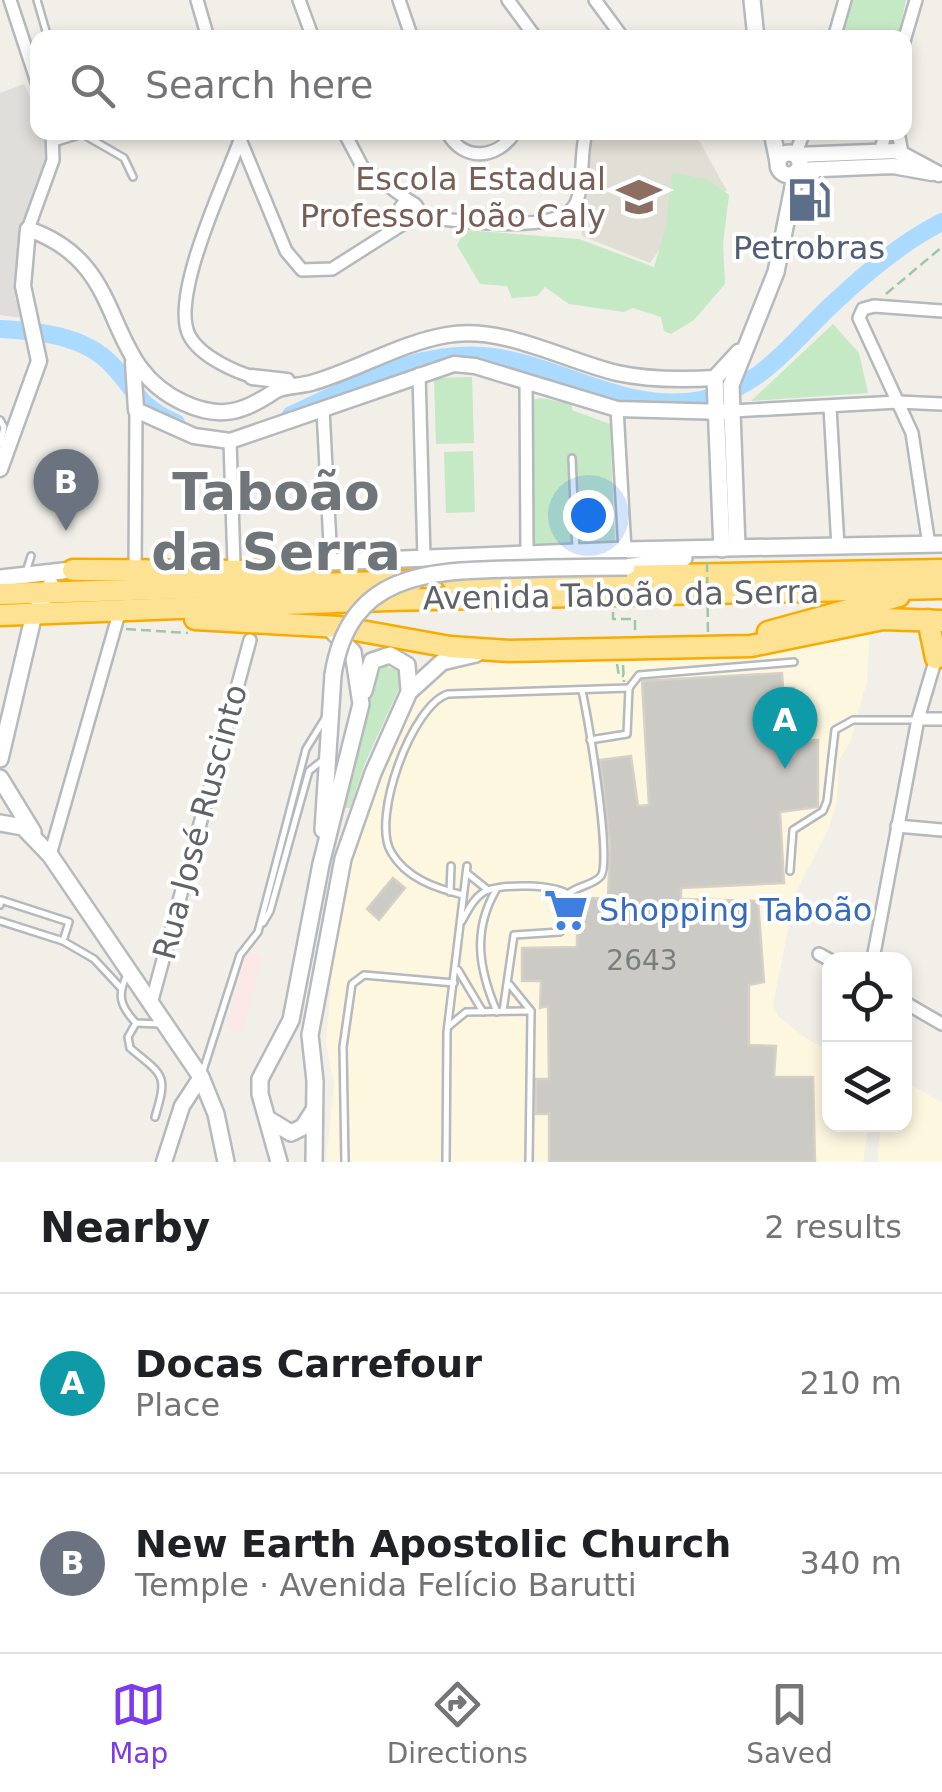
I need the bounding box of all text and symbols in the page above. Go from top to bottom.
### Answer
search box [30,30,912,140]
icon: search [65,58,120,113]
text: Search here [145,63,373,107]
place label: Escola Estadual Professor João Caly [300,160,606,235]
school or university icon: Escola Estadual Professor João Caly [615,173,663,221]
fuel station icon: Petrobras [785,176,833,224]
place label: Petrobras [733,229,885,267]
pin: B [34,448,98,531]
district label: Taboão da Serra [151,462,401,582]
your location [563,490,614,541]
street label: Avenida Taboão da Serra [422,573,820,617]
street label: Rua José Ruscinto [145,680,255,964]
pin: A [752,686,818,769]
supermarket icon: Shopping Taboão [542,886,590,934]
place label: Shopping Taboão [599,891,872,929]
house number: 2643 [606,944,678,977]
map controls [822,952,912,1132]
button: locate [822,952,912,1042]
button: layers [822,1042,912,1132]
text: Nearby [40,1203,210,1252]
text: 2 results [764,1208,902,1246]
text: Docas Carrefour [135,1342,482,1386]
text: A [60,1364,85,1402]
text: 210 m [800,1364,902,1402]
text: Place [135,1386,220,1424]
text: New Earth Apostolic Church [135,1522,731,1566]
text: B [60,1544,85,1582]
text: 340 m [800,1544,902,1582]
text: Temple · Avenida Felício Barutti [135,1566,637,1604]
tab: Map [109,1677,168,1770]
tab: Directions [387,1677,528,1770]
tab: Saved [746,1677,833,1770]

